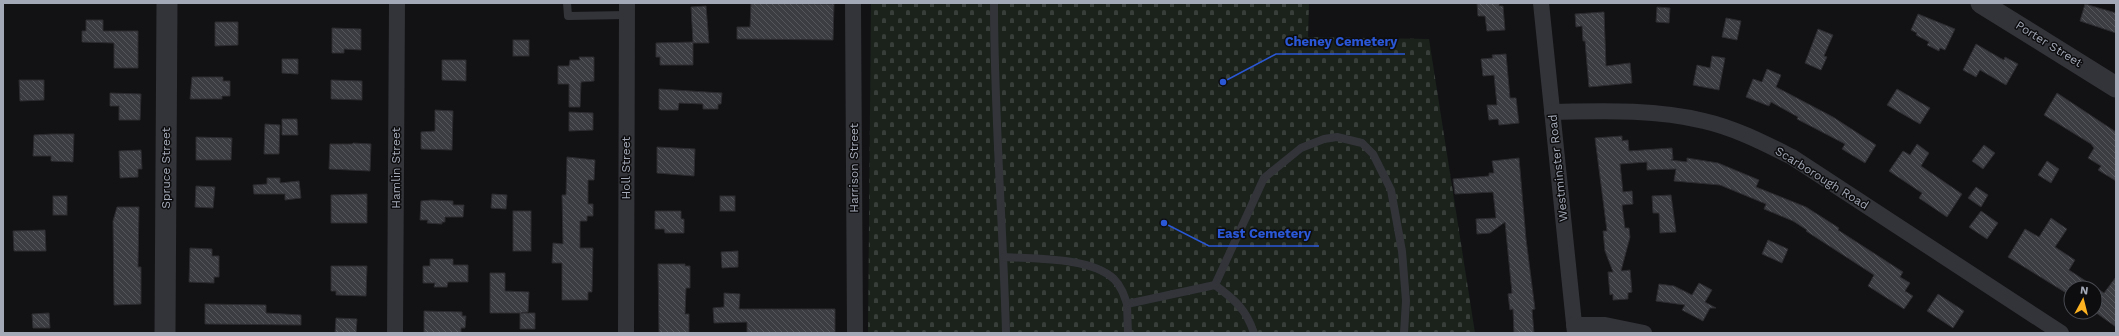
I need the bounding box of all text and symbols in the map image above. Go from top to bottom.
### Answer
street label: Porter Street [2013,18,2085,70]
callout: Cheney Cemetery [1276,29,1405,54]
text: Cheney Cemetery [1285,34,1398,49]
street label: Westminster Road [1545,114,1571,222]
street label: Harrison Street [847,123,861,213]
street label: Spruce Street [159,127,173,209]
street label: Hamlin Street [389,127,403,209]
street label: Holl Street [619,136,633,200]
street label: Scarborough Road [1773,144,1871,212]
callout: East Cemetery [1209,221,1319,246]
text: East Cemetery [1217,226,1312,241]
north arrow [2063,280,2103,320]
text: N [2079,284,2089,298]

